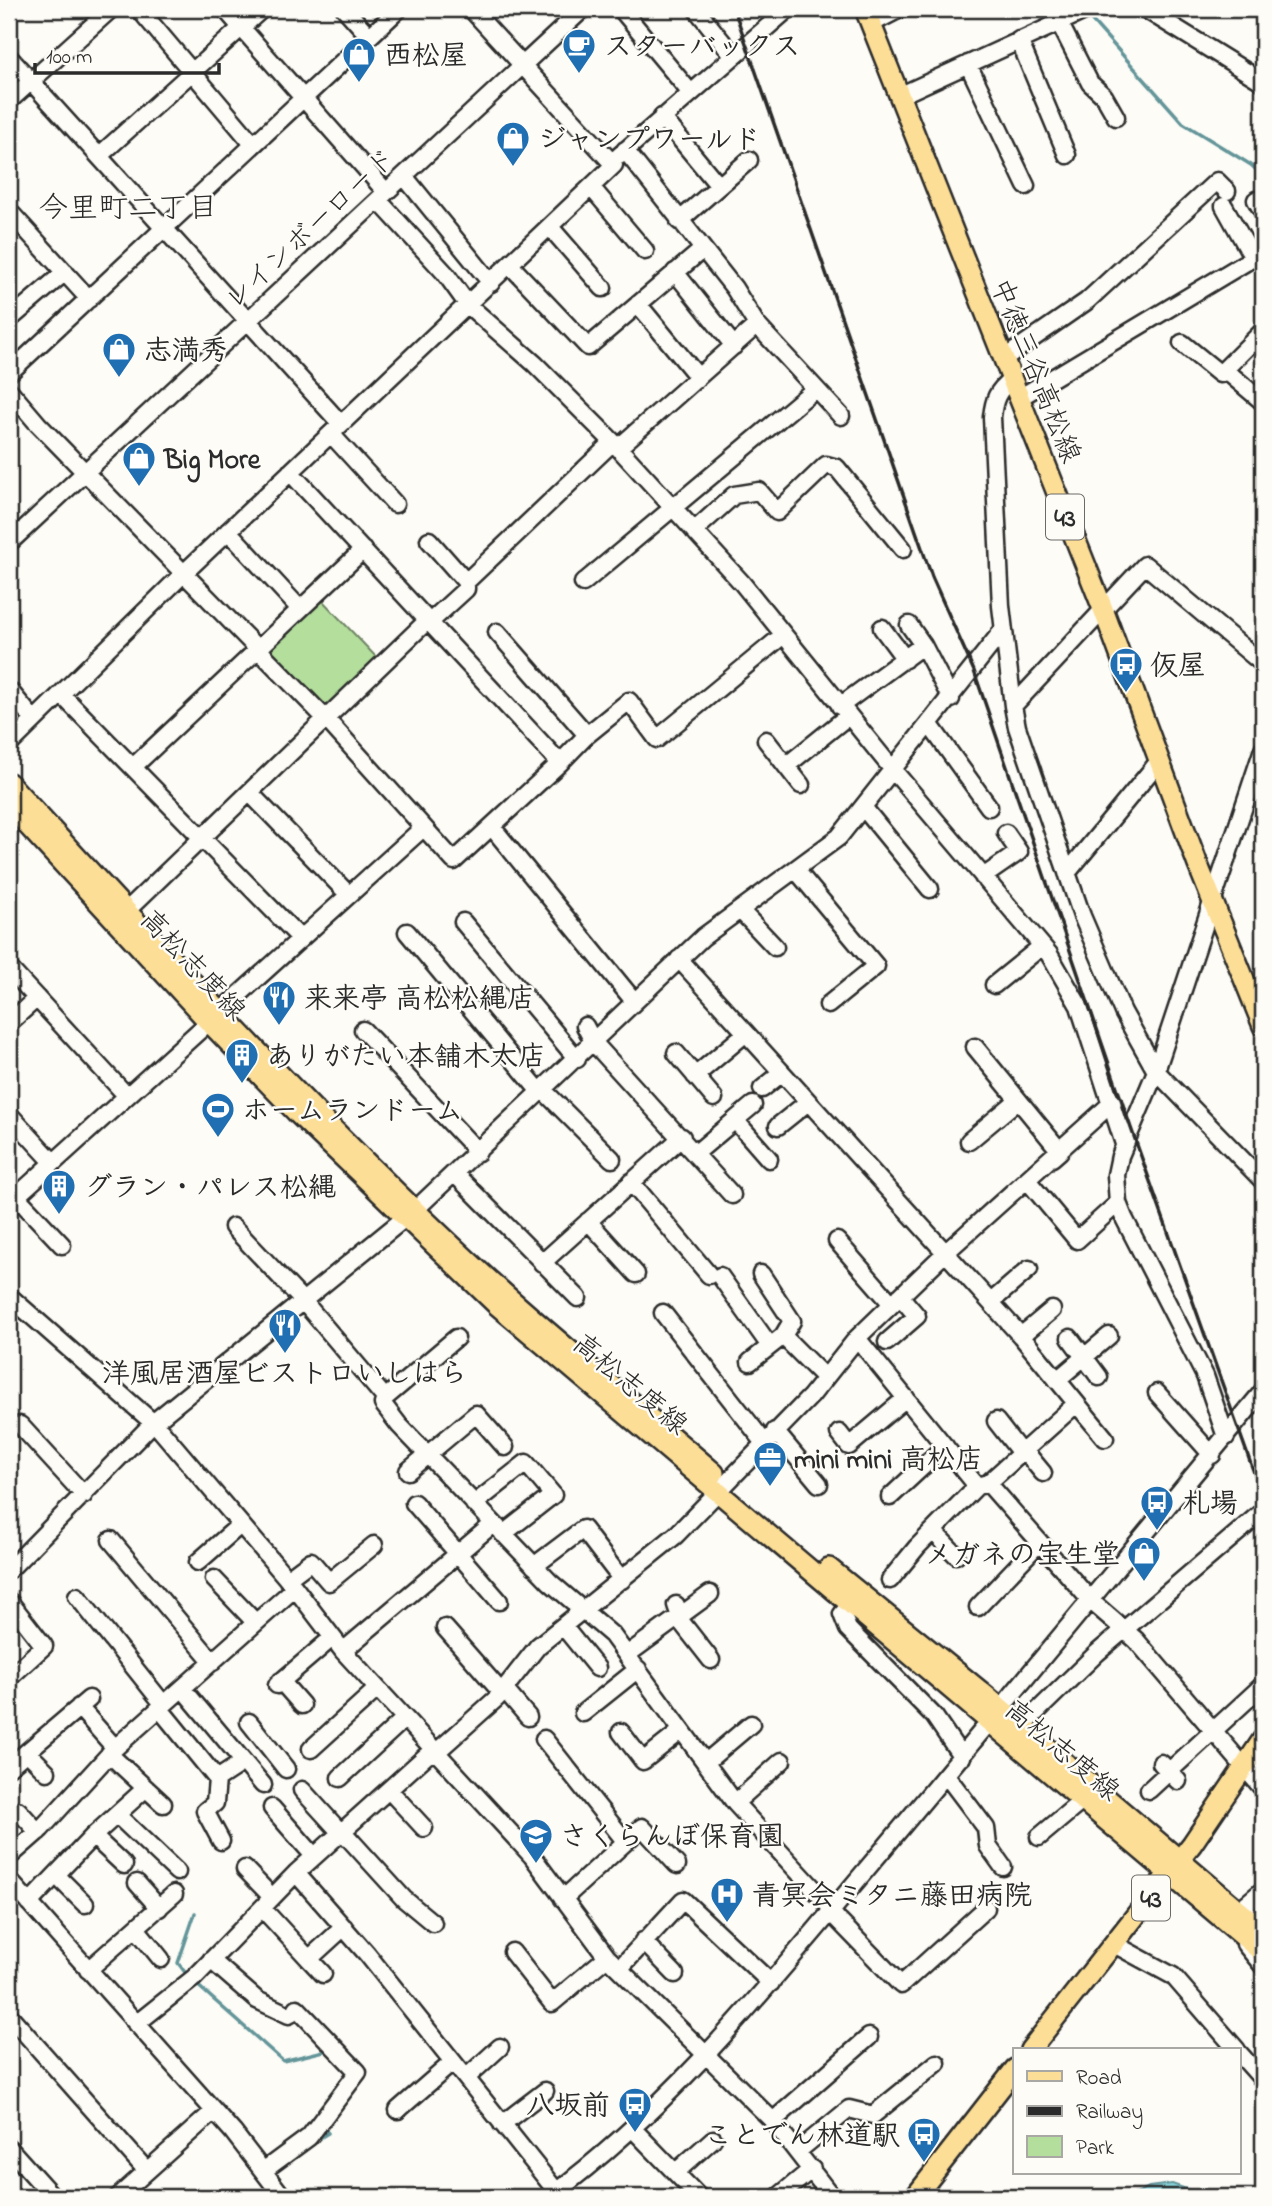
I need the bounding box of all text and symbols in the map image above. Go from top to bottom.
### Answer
cafe icon: スターバックス [560,26,598,75]
place label: スターバックス [604,28,801,69]
scale bar [35,32,219,76]
shop icon: 西松屋 [340,35,378,84]
place label: 西松屋 [384,37,468,78]
text: 100 m [46,43,92,73]
shop icon: ジャンプワールド [494,119,532,168]
place label: ジャンプワールド [538,121,761,162]
street label: レインボーロード [216,140,406,321]
district label: 今里町二丁目 [38,188,218,232]
street label: 中徳三谷高松線 [978,273,1089,470]
shop icon: 志満秀 [100,330,138,379]
place label: 志満秀 [144,332,228,373]
shop icon: Big More [120,439,158,488]
place label: Big More [162,441,262,483]
road number: 43 [1046,495,1084,540]
bus stop icon: 仮屋 [1107,645,1145,694]
place label: 仮屋 [1150,647,1206,688]
street label: 高松志度線 [129,901,254,1032]
restaurant icon: 来来亭 高松松縄店 [260,978,298,1027]
place label: 来来亭 高松松縄店 [304,980,535,1021]
building icon: ありがたい本舗木太店 [223,1036,261,1085]
place label: ありがたい本舗木太店 [266,1038,546,1079]
sports icon: ホームランドーム [199,1090,237,1139]
place label: ホームランドーム [242,1092,463,1133]
building icon: グラン・パレス松縄 [40,1167,78,1216]
place label: グラン・パレス松縄 [84,1169,336,1210]
restaurant icon: 洋風居酒屋ビストロいしはら [266,1306,304,1355]
street label: 高松志度線 [562,1325,696,1446]
place label: 洋風居酒屋ビストロいしはら [102,1355,468,1396]
office icon: mini mini 高松店 [751,1439,789,1488]
place label: mini mini 高松店 [794,1441,983,1482]
bus stop icon: 札場 [1138,1483,1176,1532]
place label: 札場 [1182,1485,1238,1526]
shop icon: メガネの宝生堂 [1125,1534,1163,1583]
place label: メガネの宝生堂 [924,1536,1120,1577]
street label: 高松志度線 [994,1691,1128,1812]
school or university icon: さくらんぼ保育園 [517,1816,555,1865]
place label: さくらんぼ保育園 [560,1818,784,1859]
hospital icon: 青冥会ミタニ藤田病院 [708,1875,746,1924]
road number: 43 [1132,1876,1170,1921]
place label: 青冥会ミタニ藤田病院 [752,1877,1032,1918]
legend [1013,2048,1240,2174]
text: Road [1076,2064,1122,2094]
bus stop icon: 八坂前 [616,2085,654,2134]
place label: 八坂前 [526,2087,610,2128]
text: Railway [1076,2098,1143,2130]
bus stop icon: ことでん林道駅 [905,2115,943,2164]
place label: ことでん林道駅 [704,2117,900,2158]
text: Park [1076,2134,1115,2164]

